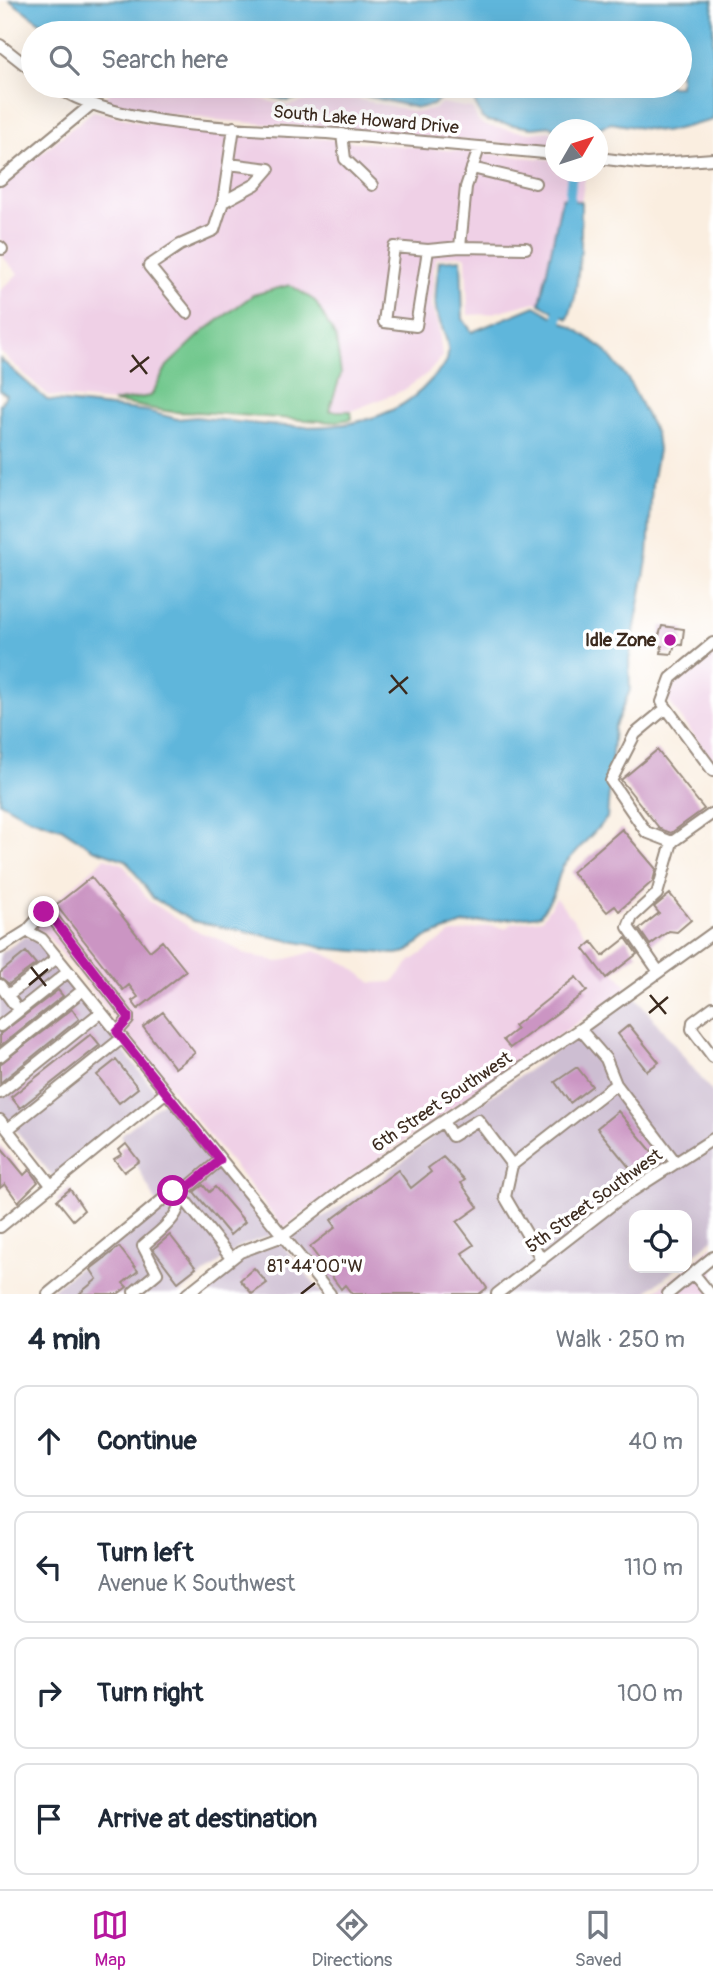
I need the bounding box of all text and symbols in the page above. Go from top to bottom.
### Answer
search box [21,21,692,98]
icon: search [45,41,83,79]
text: Search here [101,44,228,76]
street label: South Lake Howard Drive [272,100,460,140]
north arrow [545,119,608,182]
place label: Idle Zone [585,629,657,652]
marker: Idle Zone [662,632,678,648]
route end [28,896,59,927]
street label: 6th Street Southwest [368,1046,517,1157]
street label: 5th Street Southwest [521,1143,667,1258]
route start [157,1175,188,1206]
map controls [629,1210,692,1273]
button: locate [629,1210,692,1273]
text: 81°44'00"W [267,1255,363,1278]
text: 4 min [28,1321,101,1358]
text: Walk · 250 m [556,1325,685,1354]
icon: ahead [30,1422,68,1460]
text: Continue [97,1425,197,1457]
text: 40 m [629,1427,683,1456]
text: Turn left [97,1537,193,1569]
icon: left [30,1548,68,1586]
text: 110 m [624,1553,683,1582]
text: Avenue K Southwest [97,1569,295,1598]
icon: right [30,1674,68,1712]
text: Turn right [97,1677,203,1709]
text: 100 m [617,1679,683,1708]
icon: arrive [30,1800,68,1838]
text: Arrive at destination [97,1803,317,1835]
tab: Map [91,1906,129,1972]
tab: Directions [312,1906,392,1972]
tab: Saved [575,1906,622,1972]

